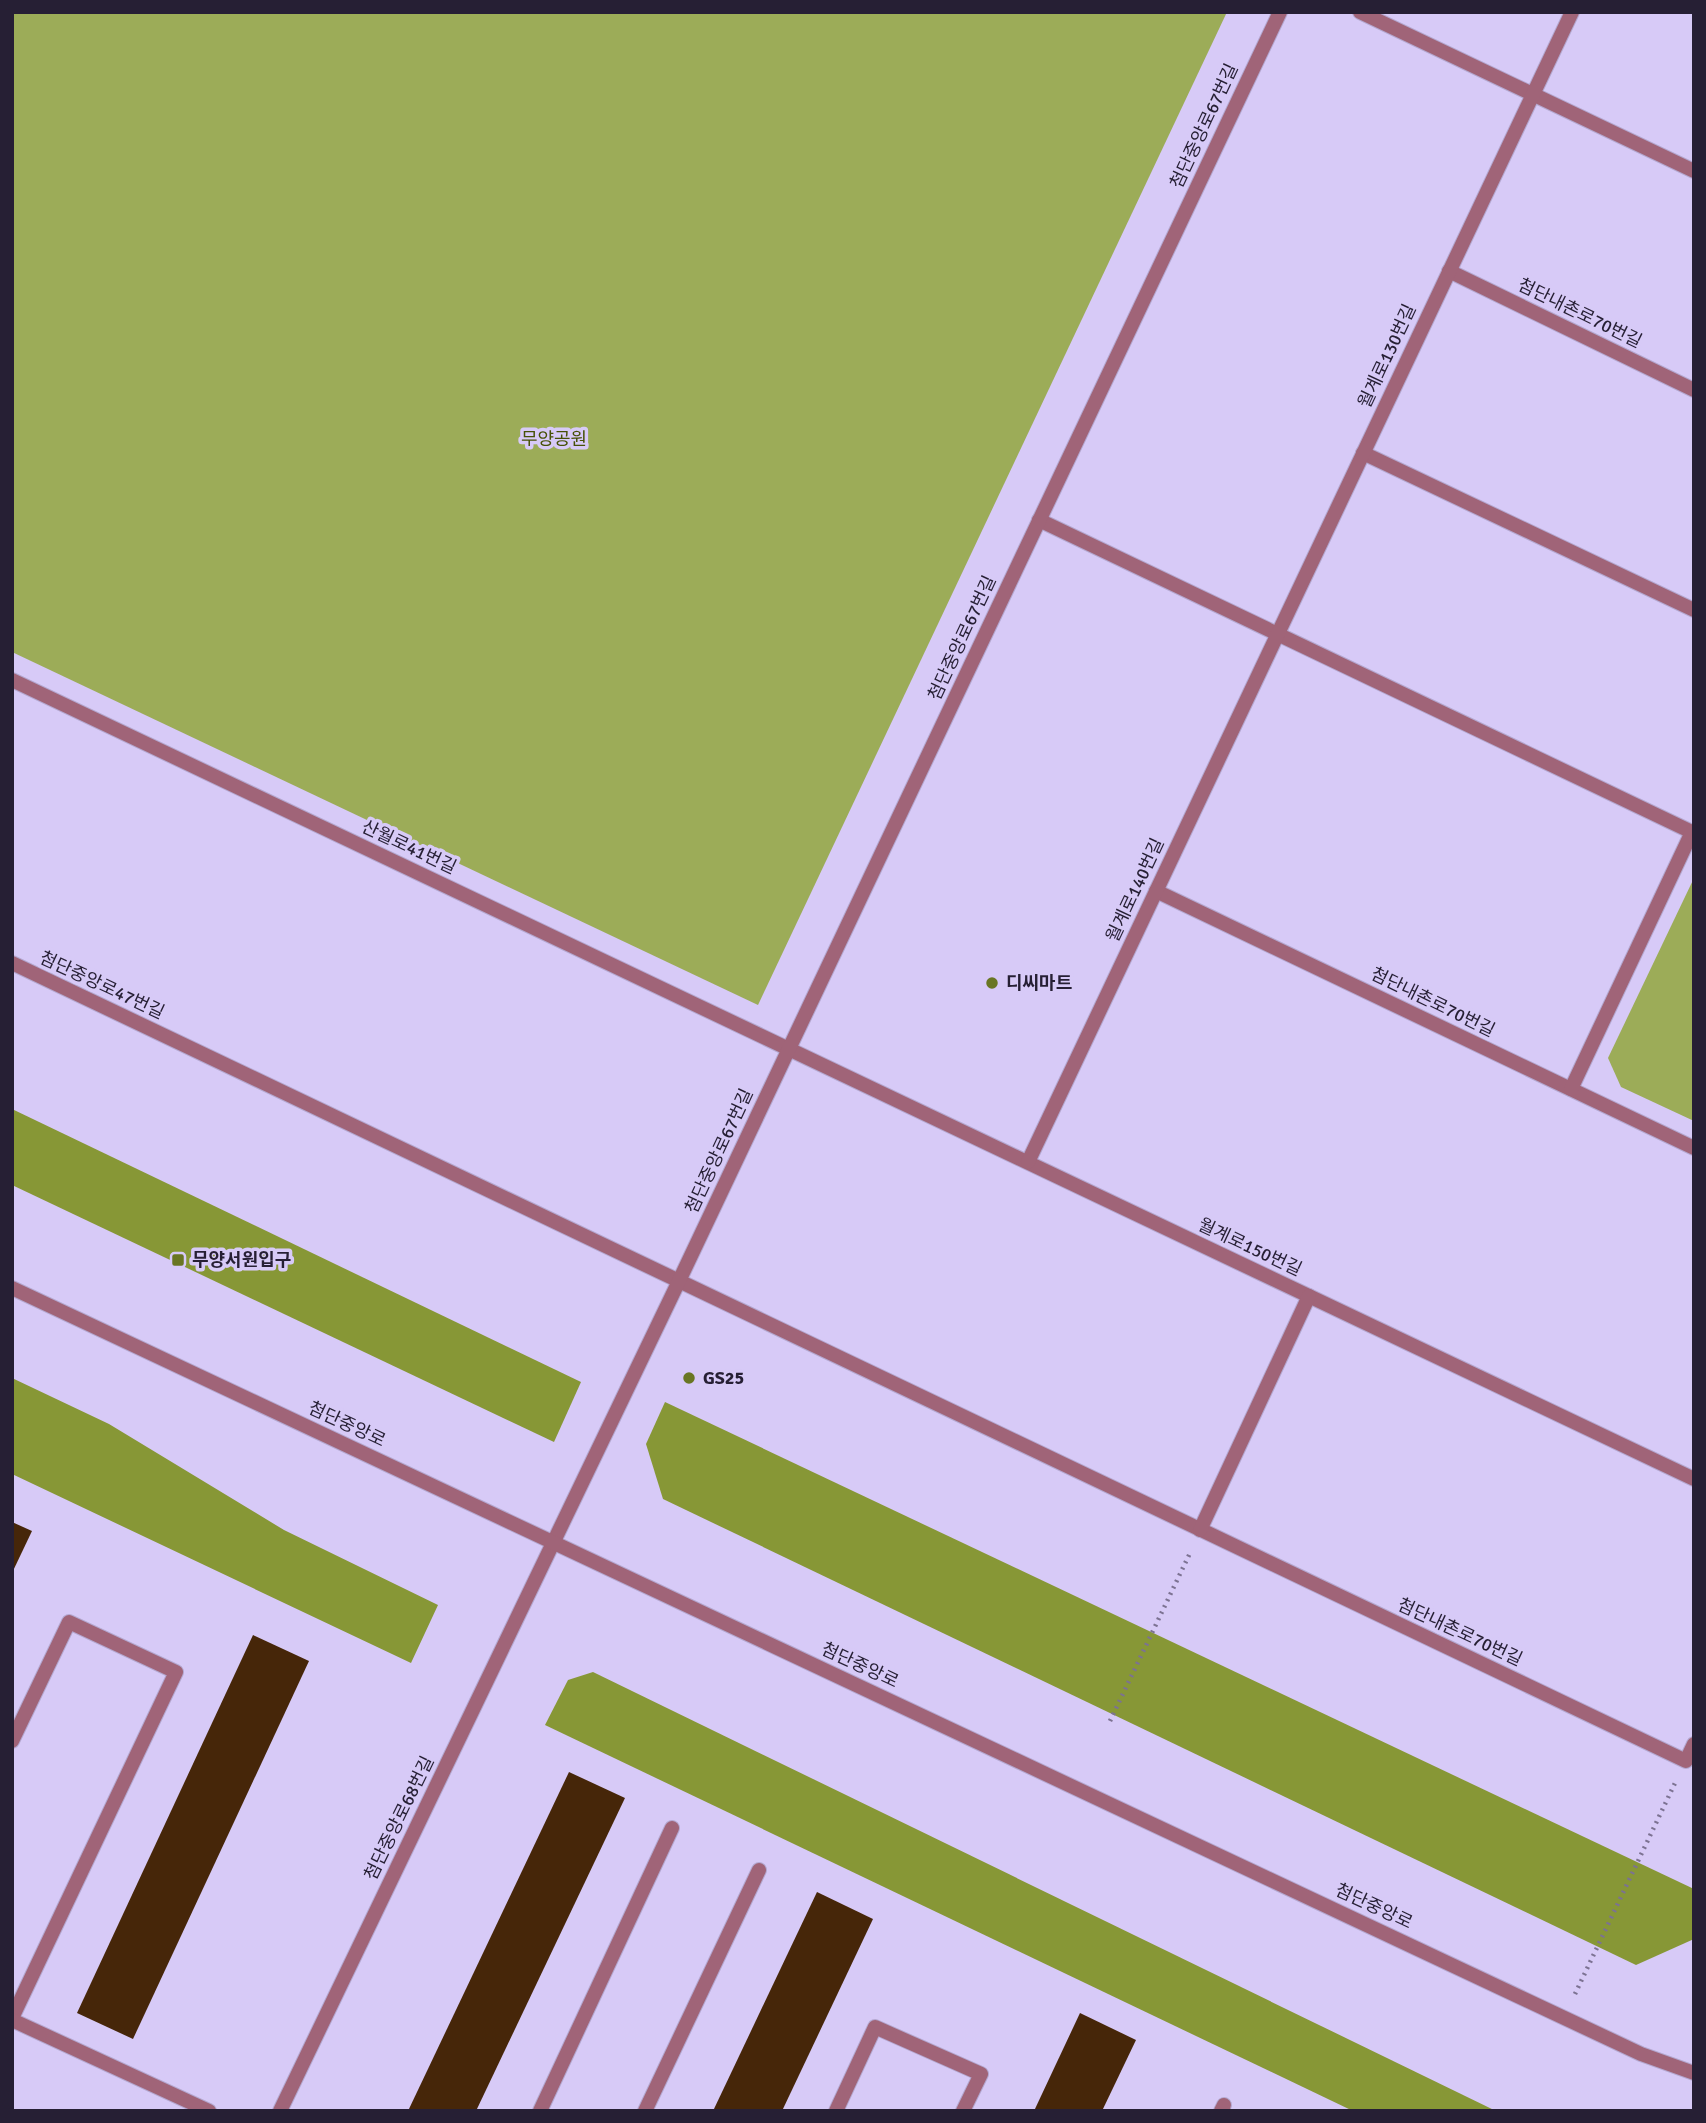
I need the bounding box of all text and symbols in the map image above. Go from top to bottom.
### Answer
street label: 첨단중앙로67번길 [1165,60,1243,192]
street label: 첨단내촌로70번길 [1514,273,1646,353]
street label: 월계로130번길 [1353,301,1421,411]
park label: 무양공원 [521,428,587,450]
street label: 첨단중앙로67번길 [923,572,1001,704]
street label: 산월로41번길 [358,815,460,879]
street label: 월계로140번길 [1101,835,1169,945]
street label: 첨단중앙로47번길 [36,946,168,1024]
street label: 첨단내촌로70번길 [1367,962,1499,1042]
place label: 디씨마트 [1006,972,1072,994]
marker: 디씨마트 [984,975,1000,991]
street label: 첨단중앙로67번길 [680,1085,758,1217]
street label: 월계로150번길 [1195,1213,1305,1281]
place label: 무양서원입구 [192,1249,291,1271]
marker: 무양서원입구 [170,1252,186,1268]
place label: GS25 [703,1367,744,1389]
marker: GS25 [681,1370,697,1386]
street label: 첨단중앙로 [305,1397,389,1451]
street label: 첨단내촌로70번길 [1394,1593,1526,1671]
street label: 첨단중앙로 [818,1638,902,1692]
street label: 첨단중앙로68번길 [359,1752,439,1884]
street label: 첨단중앙로 [1332,1879,1416,1933]

